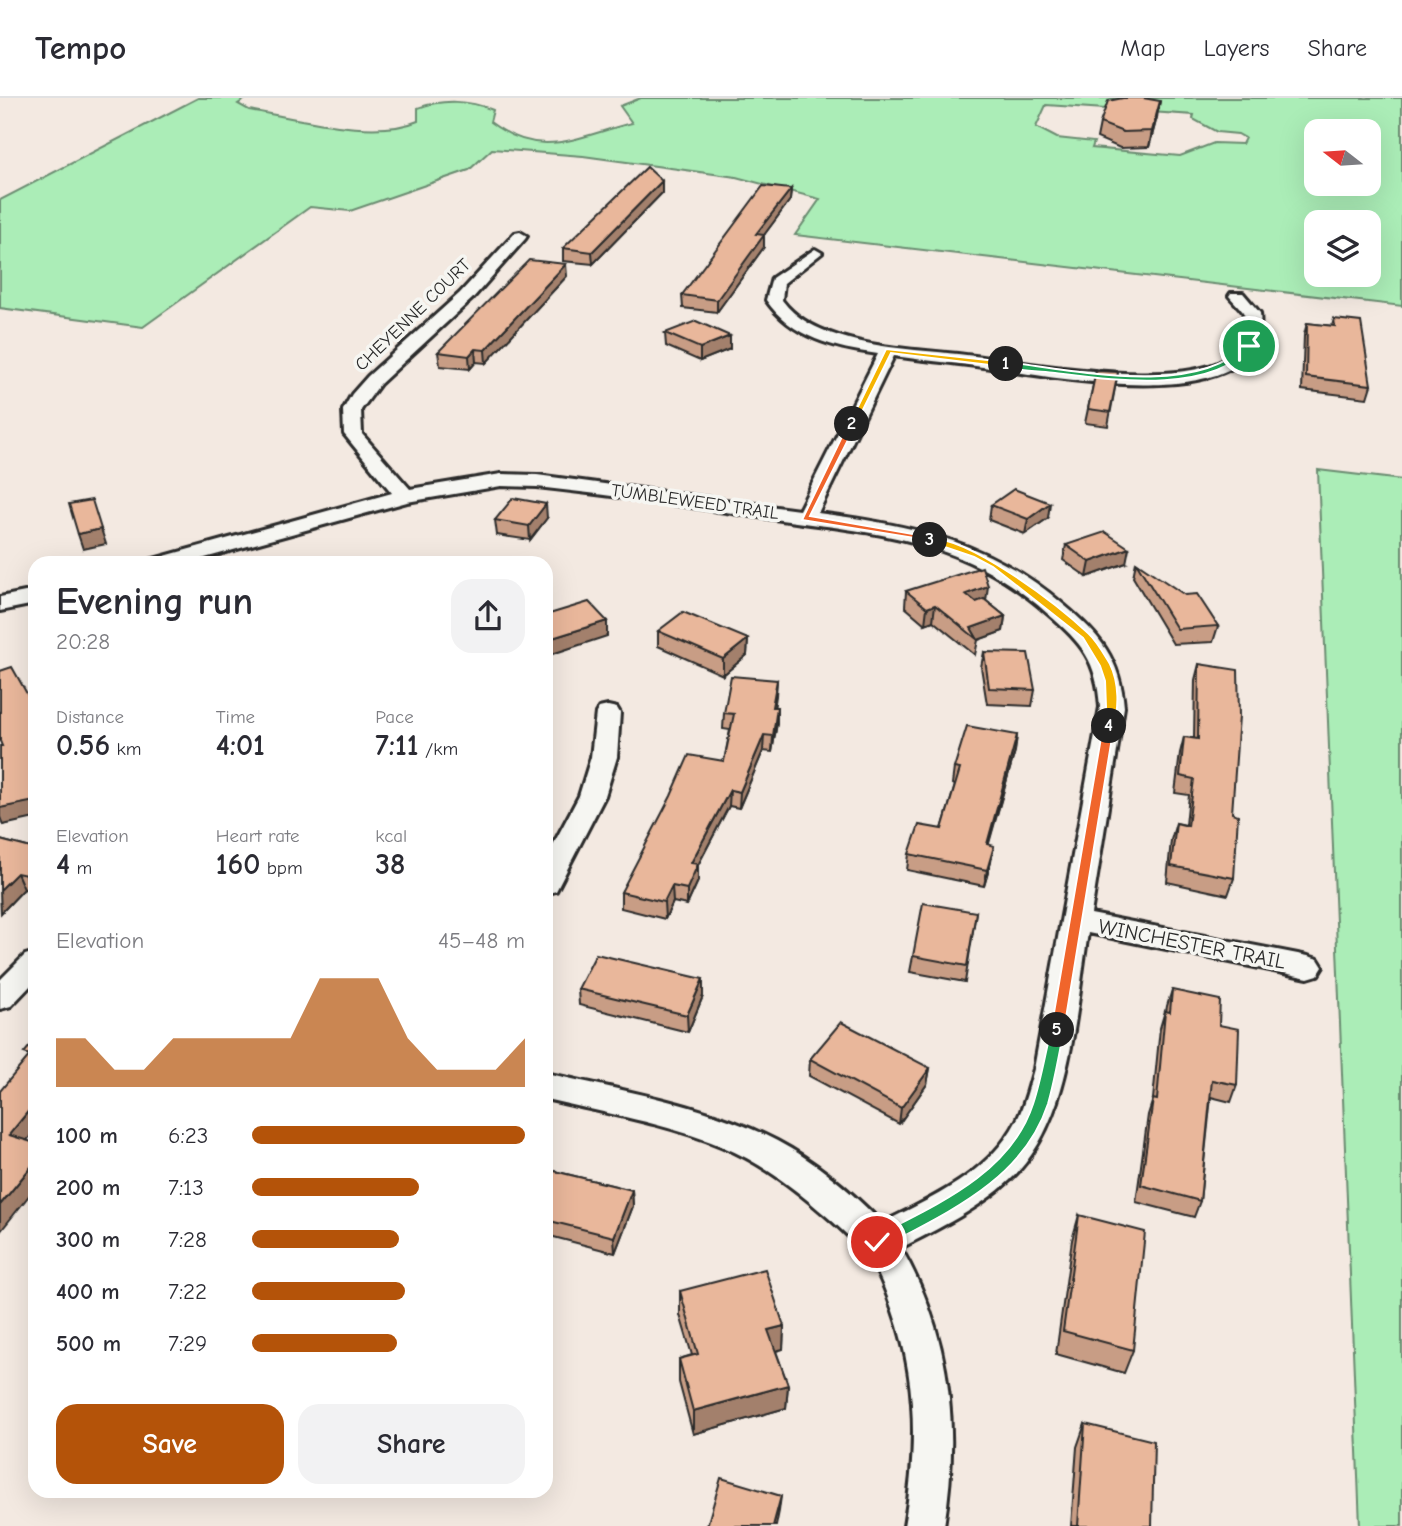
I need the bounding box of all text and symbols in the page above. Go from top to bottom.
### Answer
text: Tempo [35,29,126,67]
text: Map [1120,34,1166,62]
text: Layers [1204,34,1269,62]
text: Share [1307,34,1367,62]
north arrow [1304,119,1381,196]
map controls [1304,119,1381,287]
button: layers [1304,210,1381,287]
street label: CHEYENNE COURT [351,254,475,375]
pin [1219,316,1279,376]
icon: arrive [1230,327,1268,365]
pin: 1 [988,346,1024,382]
text: 1 [1002,352,1009,374]
pin: 2 [834,406,870,442]
text: 2 [847,412,856,434]
street label: TUMBLEWEED TRAIL [610,480,780,524]
pin: 3 [912,522,948,558]
text: 3 [925,528,934,550]
button: share [451,579,525,653]
text: Evening run [56,580,253,624]
text: 20:28 [56,628,110,655]
text: Distance [56,706,124,728]
text: Time [216,706,255,728]
text: Pace [375,706,414,728]
pin: 4 [1092,708,1126,744]
text: 4 [1104,714,1113,736]
text: 0.56 [56,728,110,763]
text: 4:01 [216,728,265,763]
text: 7:11 [375,728,419,763]
text: km [110,738,141,760]
text: /km [419,738,458,760]
text: Elevation [56,825,129,847]
text: Heart rate [216,825,299,847]
text: kcal [375,825,407,847]
text: 4 [56,847,70,882]
text: 160 [216,847,260,882]
text: 38 [375,847,405,882]
text: m [70,857,92,879]
text: bpm [260,857,303,879]
street label: WINCHESTER TRAIL [1096,914,1288,974]
text: Elevation [56,927,144,954]
text: 45–48 m [438,927,525,954]
pin: 5 [1040,1012,1074,1048]
text: 5 [1051,1018,1062,1040]
text: 100 m [56,1122,118,1149]
text: 6:23 [168,1122,208,1149]
text: 200 m [56,1174,120,1201]
text: 7:13 [168,1174,204,1201]
pin [847,1212,907,1272]
icon: check [858,1223,896,1261]
text: 300 m [56,1226,120,1253]
text: 7:28 [168,1226,207,1253]
text: 400 m [56,1278,120,1305]
text: 7:22 [168,1278,207,1305]
text: 500 m [56,1330,121,1357]
text: 7:29 [168,1330,207,1357]
button: Save [56,1404,284,1484]
button: Share [298,1404,525,1484]

